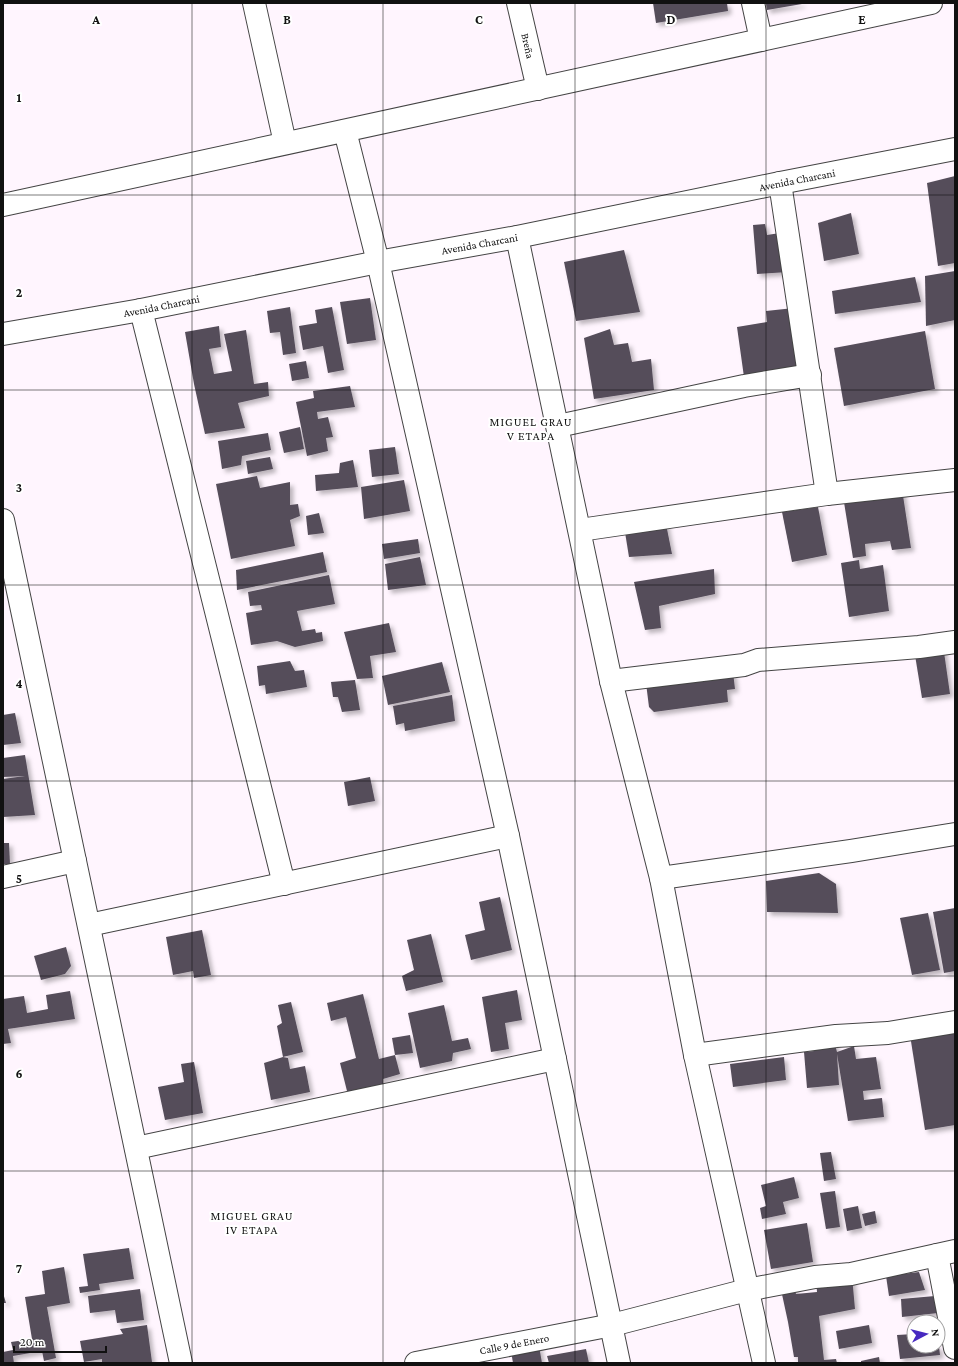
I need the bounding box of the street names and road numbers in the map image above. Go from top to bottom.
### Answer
street label: Breña [519,32,537,60]
street label: Avenida Charcani [758,166,836,193]
street label: Avenida Charcani [440,231,519,256]
street label: Avenida Charcani [123,292,201,319]
street label: Calle 9 de Enero [478,1331,550,1357]

